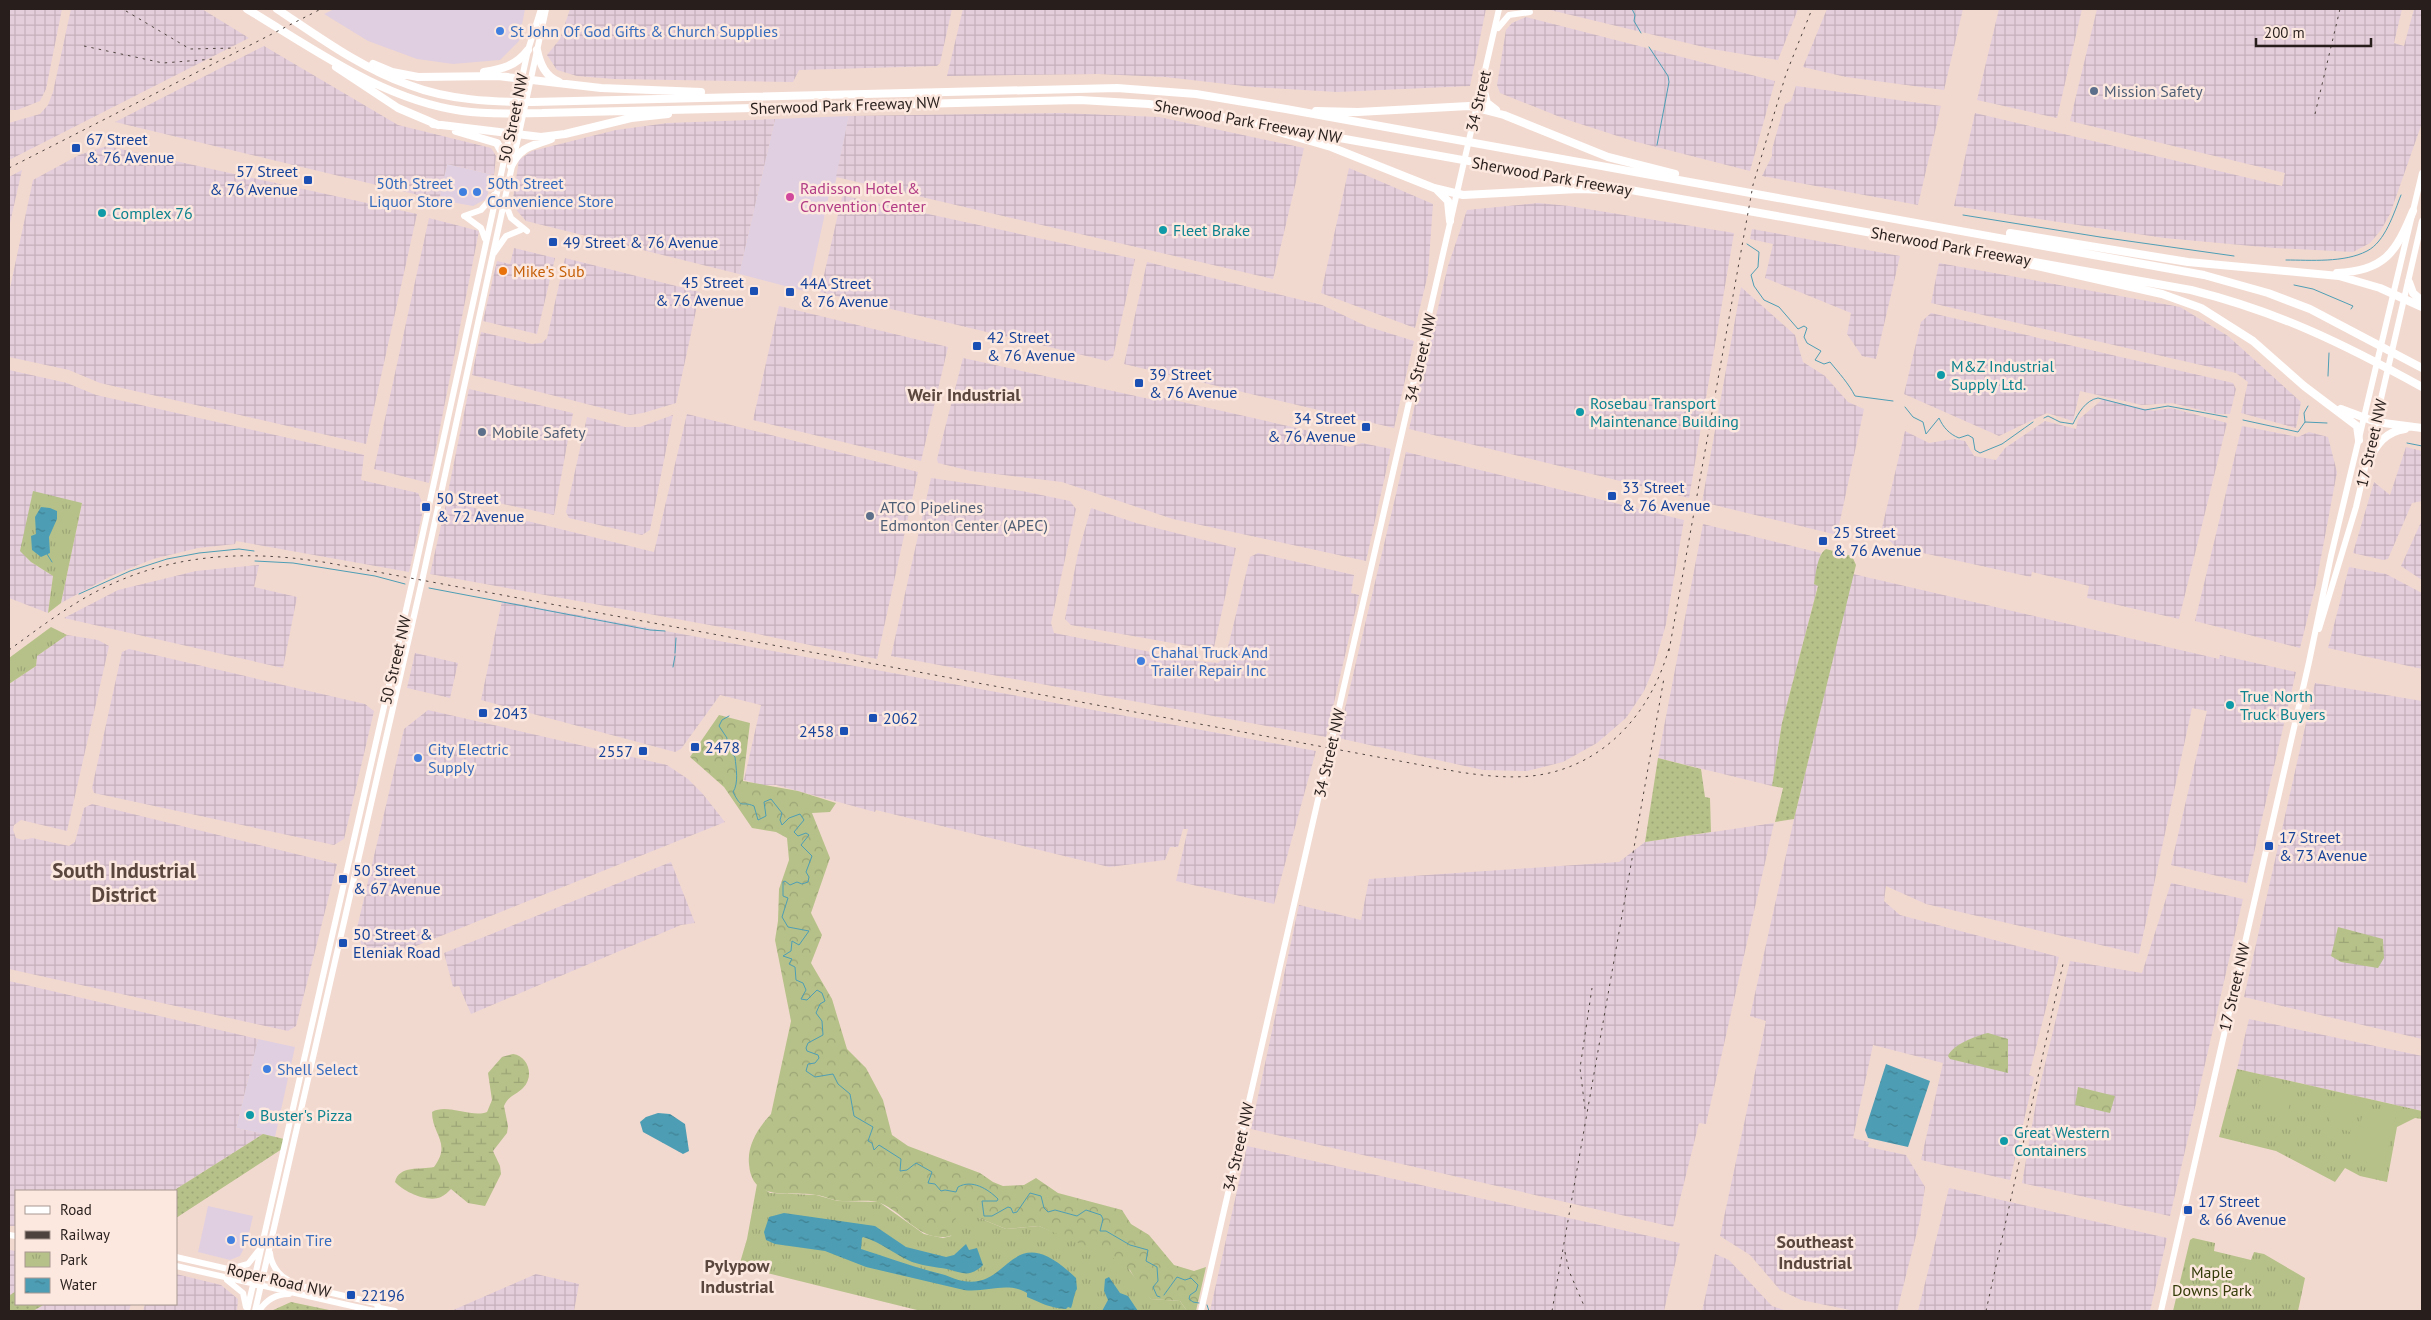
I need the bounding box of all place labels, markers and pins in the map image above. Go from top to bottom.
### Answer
place label: St John Of God Gifts & Church Supplies [510,21,778,41]
marker: St John Of God Gifts & Church Supplies [494,25,506,37]
place label: Mission Safety [2104,81,2203,101]
marker: Mission Safety [2088,85,2100,97]
place label: 67 Street & 76 Avenue [86,129,174,167]
marker: 67 Street & 76 Avenue [70,142,82,154]
place label: 57 Street & 76 Avenue [210,161,299,199]
place label: 50th Street Liquor Store [369,173,454,211]
place label: 50th Street Convenience Store [487,173,614,211]
marker: 57 Street & 76 Avenue [302,174,314,186]
place label: Radisson Hotel & Convention Center [800,178,926,216]
marker: 50th Street Liquor Store [457,186,469,198]
marker: 50th Street Convenience Store [471,186,483,198]
marker: Radisson Hotel & Convention Center [784,191,796,203]
place label: Complex 76 [112,203,193,223]
marker: Complex 76 [96,207,108,219]
place label: Fleet Brake [1173,220,1250,240]
marker: Fleet Brake [1157,224,1169,236]
place label: 49 Street & 76 Avenue [563,232,718,252]
marker: 49 Street & 76 Avenue [547,236,559,248]
place label: Mike's Sub [513,261,585,281]
marker: Mike's Sub [497,265,509,277]
place label: 45 Street & 76 Avenue [656,272,745,310]
place label: 44A Street & 76 Avenue [800,273,888,311]
marker: 45 Street & 76 Avenue [748,285,760,297]
marker: 44A Street & 76 Avenue [784,286,796,298]
place label: 42 Street & 76 Avenue [987,327,1075,365]
marker: 42 Street & 76 Avenue [971,340,983,352]
place label: M&Z Industrial Supply Ltd. [1951,356,2054,394]
place label: 39 Street & 76 Avenue [1149,364,1237,402]
marker: M&Z Industrial Supply Ltd. [1935,369,1947,381]
marker: 39 Street & 76 Avenue [1133,377,1145,389]
place label: Rosebau Transport Maintenance Building [1590,393,1739,431]
marker: Rosebau Transport Maintenance Building [1574,406,1586,418]
place label: 34 Street & 76 Avenue [1268,408,1357,446]
marker: 34 Street & 76 Avenue [1360,421,1372,433]
place label: Mobile Safety [492,422,586,442]
marker: Mobile Safety [476,426,488,438]
place label: 33 Street & 76 Avenue [1622,477,1710,515]
place label: 50 Street & 72 Avenue [436,488,524,526]
marker: 33 Street & 76 Avenue [1606,490,1618,502]
place label: ATCO Pipelines Edmonton Center (APEC) [880,497,1048,535]
marker: 50 Street & 72 Avenue [420,501,432,513]
marker: ATCO Pipelines Edmonton Center (APEC) [864,510,876,522]
place label: 25 Street & 76 Avenue [1833,522,1921,560]
marker: 25 Street & 76 Avenue [1817,535,1829,547]
place label: Chahal Truck And Trailer Repair Inc [1151,642,1268,680]
marker: Chahal Truck And Trailer Repair Inc [1135,655,1147,667]
place label: True North Truck Buyers [2240,686,2326,724]
marker: True North Truck Buyers [2224,699,2236,711]
place label: 2043 [493,703,528,723]
marker: 2043 [477,707,489,719]
place label: 2062 [883,708,918,728]
marker: 2062 [867,712,879,724]
place label: 2458 [799,721,834,741]
marker: 2458 [838,725,850,737]
place label: 2478 [705,737,740,757]
place label: City Electric Supply [428,739,509,777]
place label: 2557 [598,741,633,761]
marker: 2478 [689,741,701,753]
marker: 2557 [637,745,649,757]
marker: City Electric Supply [412,752,424,764]
place label: 17 Street & 73 Avenue [2279,827,2367,865]
marker: 17 Street & 73 Avenue [2263,840,2275,852]
place label: 50 Street & 67 Avenue [353,860,441,898]
marker: 50 Street & 67 Avenue [337,873,349,885]
place label: 50 Street & Eleniak Road [353,924,441,962]
marker: 50 Street & Eleniak Road [337,937,349,949]
place label: Shell Select [277,1059,358,1079]
marker: Shell Select [261,1063,273,1075]
place label: Buster's Pizza [260,1105,353,1125]
marker: Buster's Pizza [244,1109,256,1121]
place label: Great Western Containers [2014,1122,2110,1160]
marker: Great Western Containers [1998,1135,2010,1147]
place label: 17 Street & 66 Avenue [2198,1191,2286,1229]
marker: 17 Street & 66 Avenue [2182,1204,2194,1216]
place label: Fountain Tire [241,1230,332,1250]
marker: Fountain Tire [225,1234,237,1246]
place label: 22196 [361,1285,405,1305]
marker: 22196 [345,1289,357,1301]

